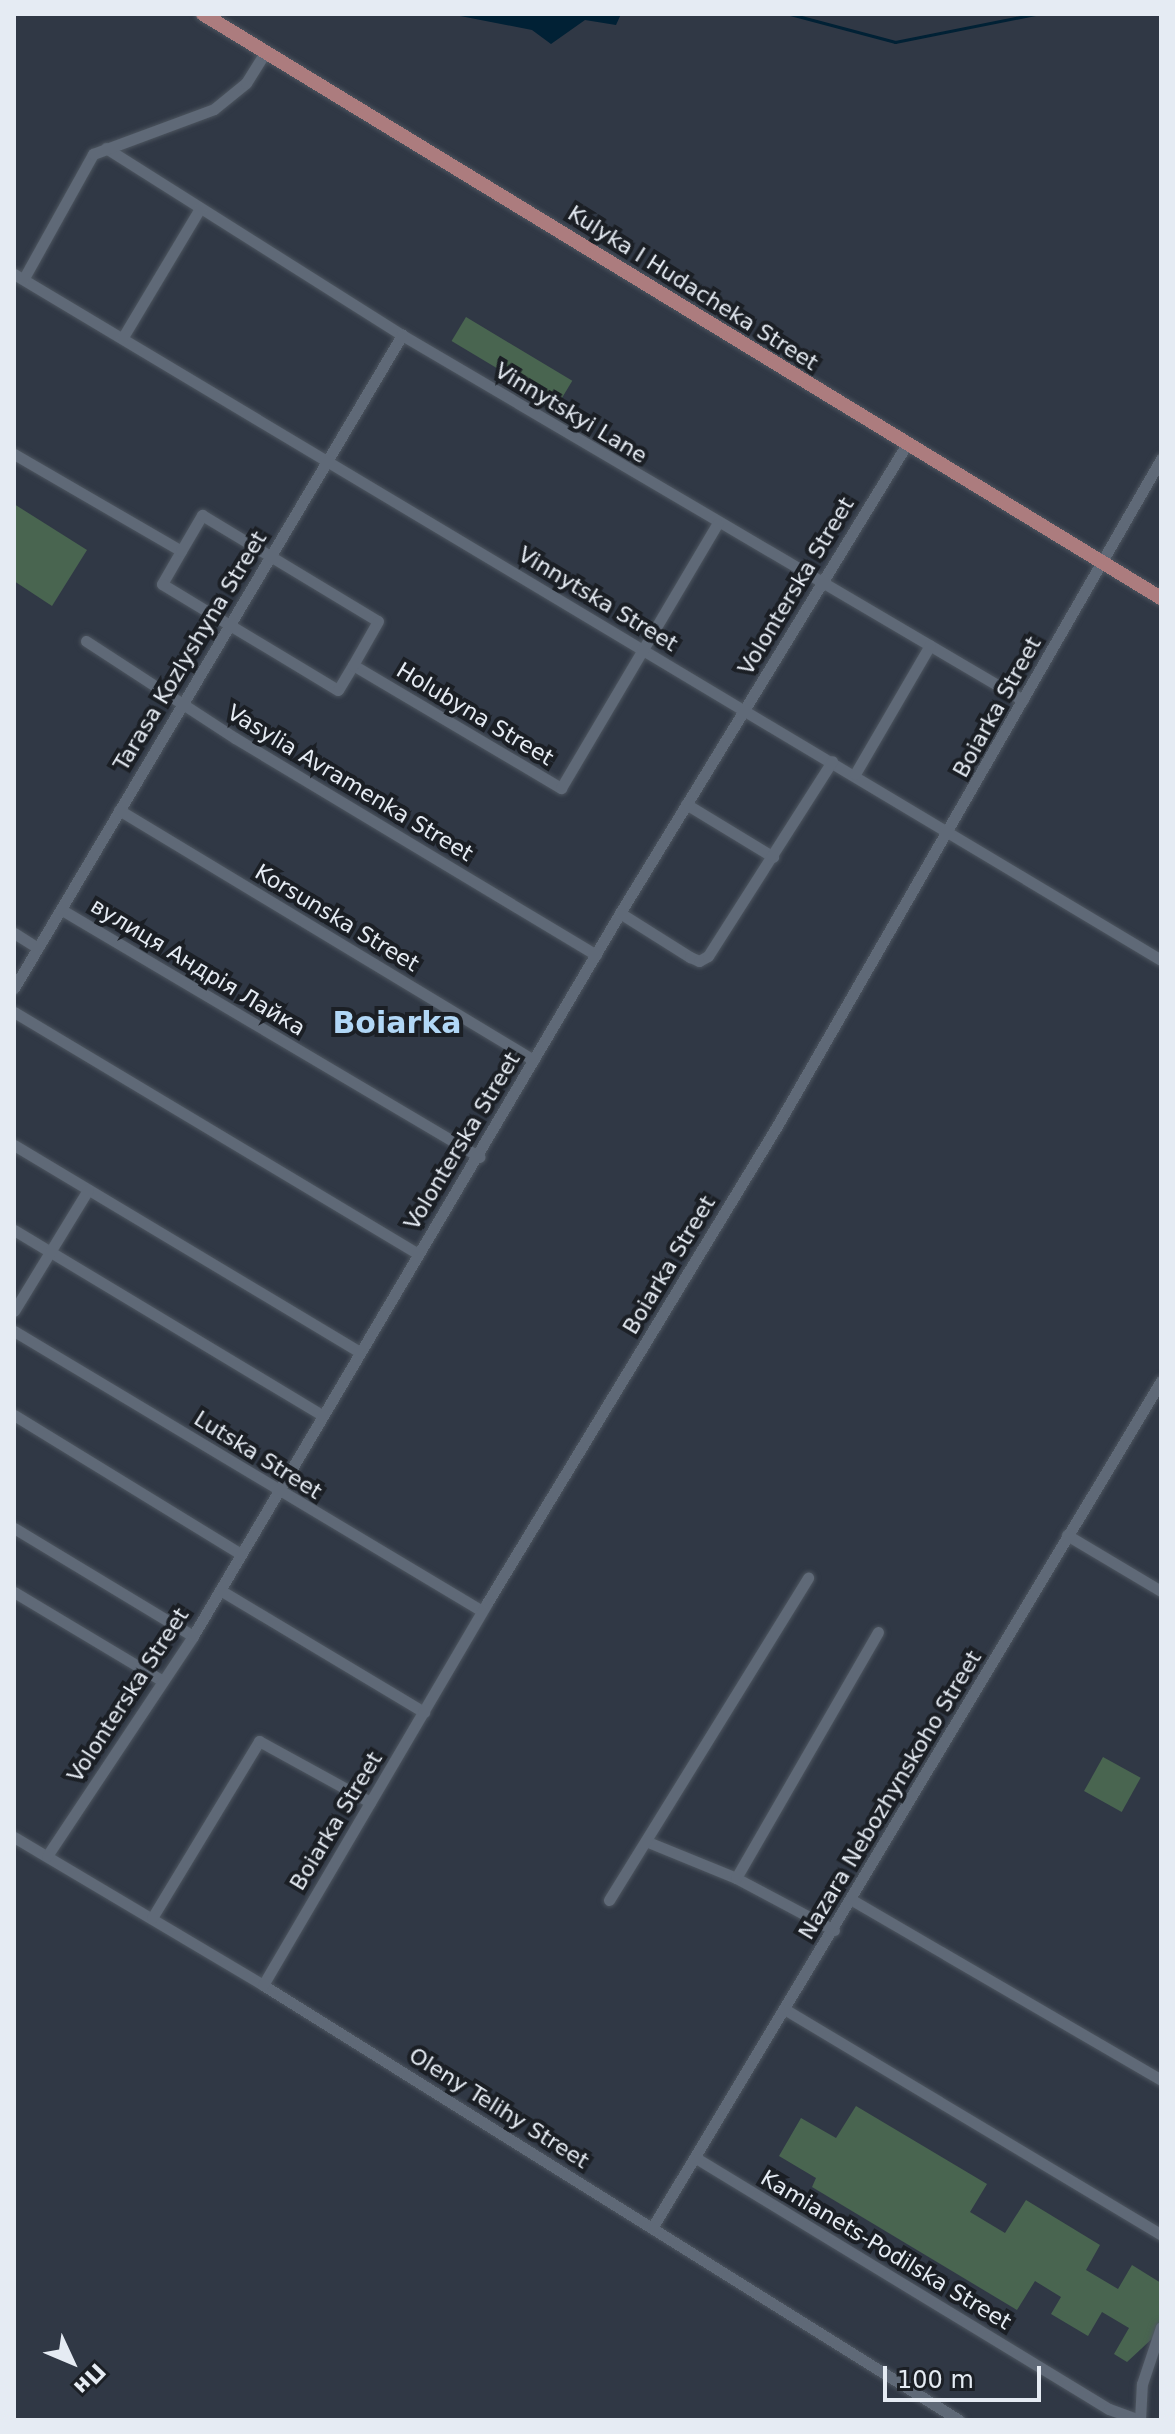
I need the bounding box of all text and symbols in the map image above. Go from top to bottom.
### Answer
street label: Kulyka I Hudacheka Street [563,200,823,376]
street label: Vinnytskyi Lane [490,357,652,469]
street label: Volonterska Street [732,492,860,680]
street label: Tarasa Kozlyshyna Street [108,526,272,776]
street label: Vinnytska Street [513,541,683,657]
street label: Boiarka Street [947,632,1047,782]
street label: Holubyna Street [392,657,558,771]
street label: Vasylia Avramenka Street [222,699,478,867]
street label: Korsunska Street [250,859,424,977]
street label: вулиця Андрія Лайка [86,892,310,1042]
district label: Boiarka [333,1005,461,1041]
street label: Volonterska Street [398,1047,526,1235]
street label: Boiarka Street [617,1191,721,1339]
street label: Lutska Street [189,1405,327,1505]
street label: Volonterska Street [62,1603,194,1787]
street label: Nazara Nebozhynskoho Street [793,1646,987,1944]
street label: Boiarka Street [284,1747,388,1895]
street label: Oleny Telihy Street [404,2042,594,2174]
street label: Kamianets-Podilska Street [756,2165,1016,2335]
north arrow [32,2322,112,2402]
scale bar [887,2350,1045,2400]
text: Пн [69,2358,110,2400]
text: 100 m [897,2366,974,2394]

